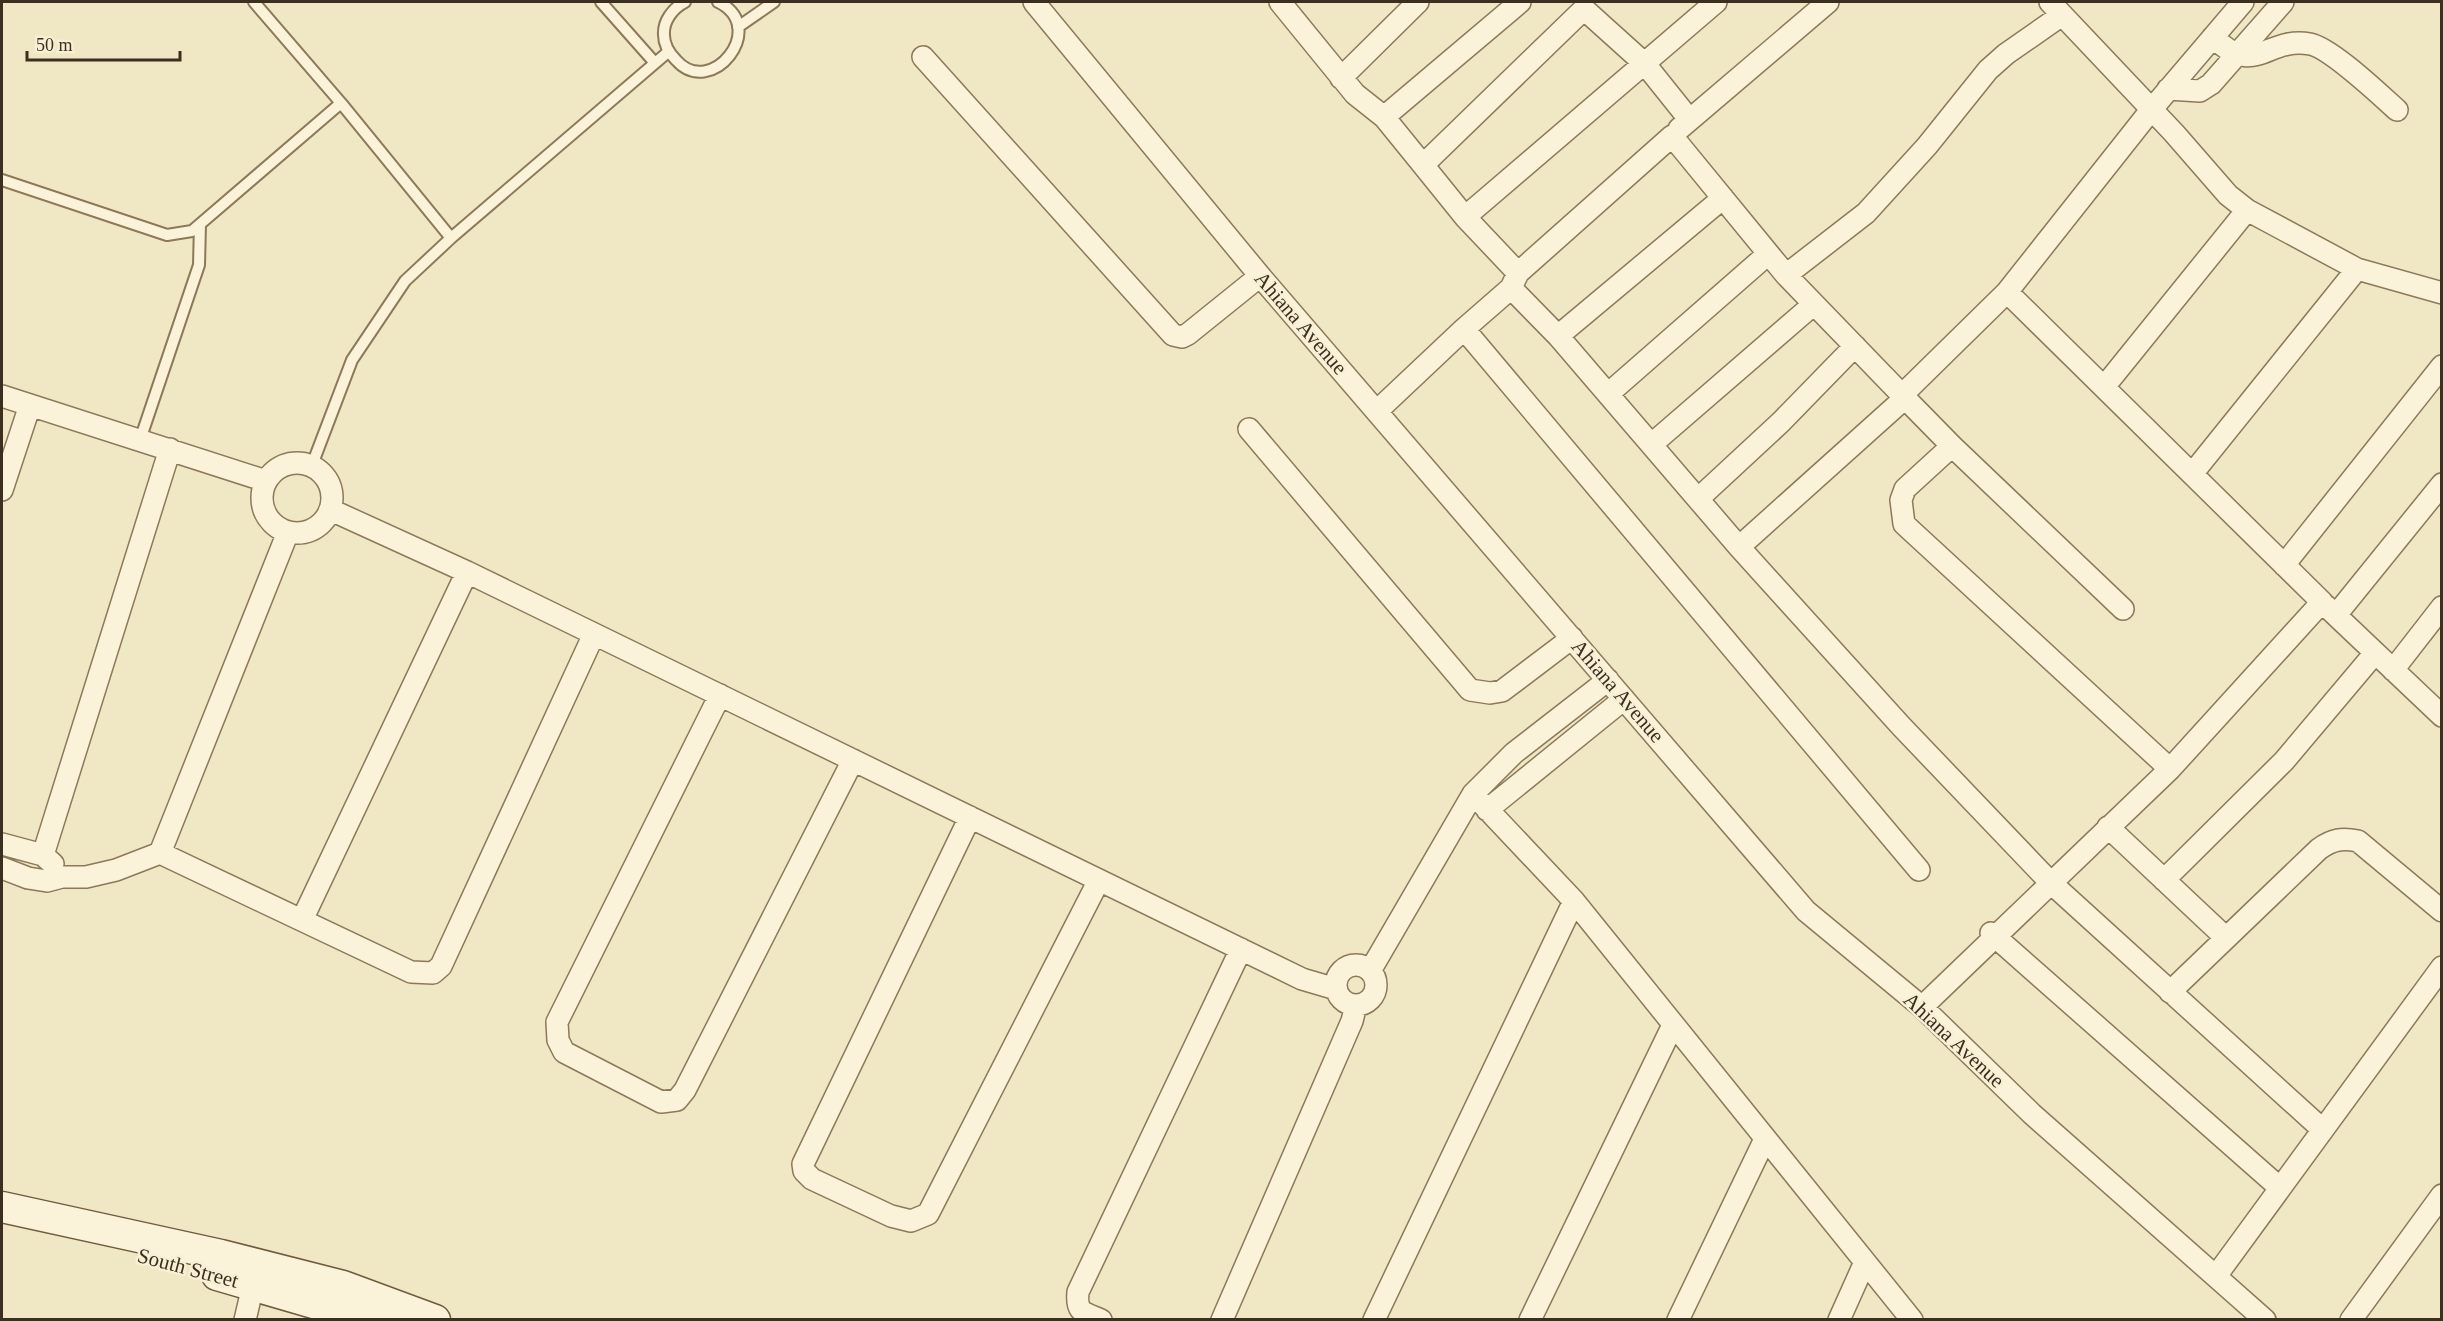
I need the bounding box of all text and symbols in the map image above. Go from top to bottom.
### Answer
scale bar [27,24,180,62]
text: 50 m [36,35,73,55]
street label: Ahiana Avenue [1250,267,1352,379]
street label: Ahiana Avenue [1567,635,1669,747]
street label: Ahiana Avenue [1899,987,2009,1093]
street label: South Street [135,1243,241,1293]

